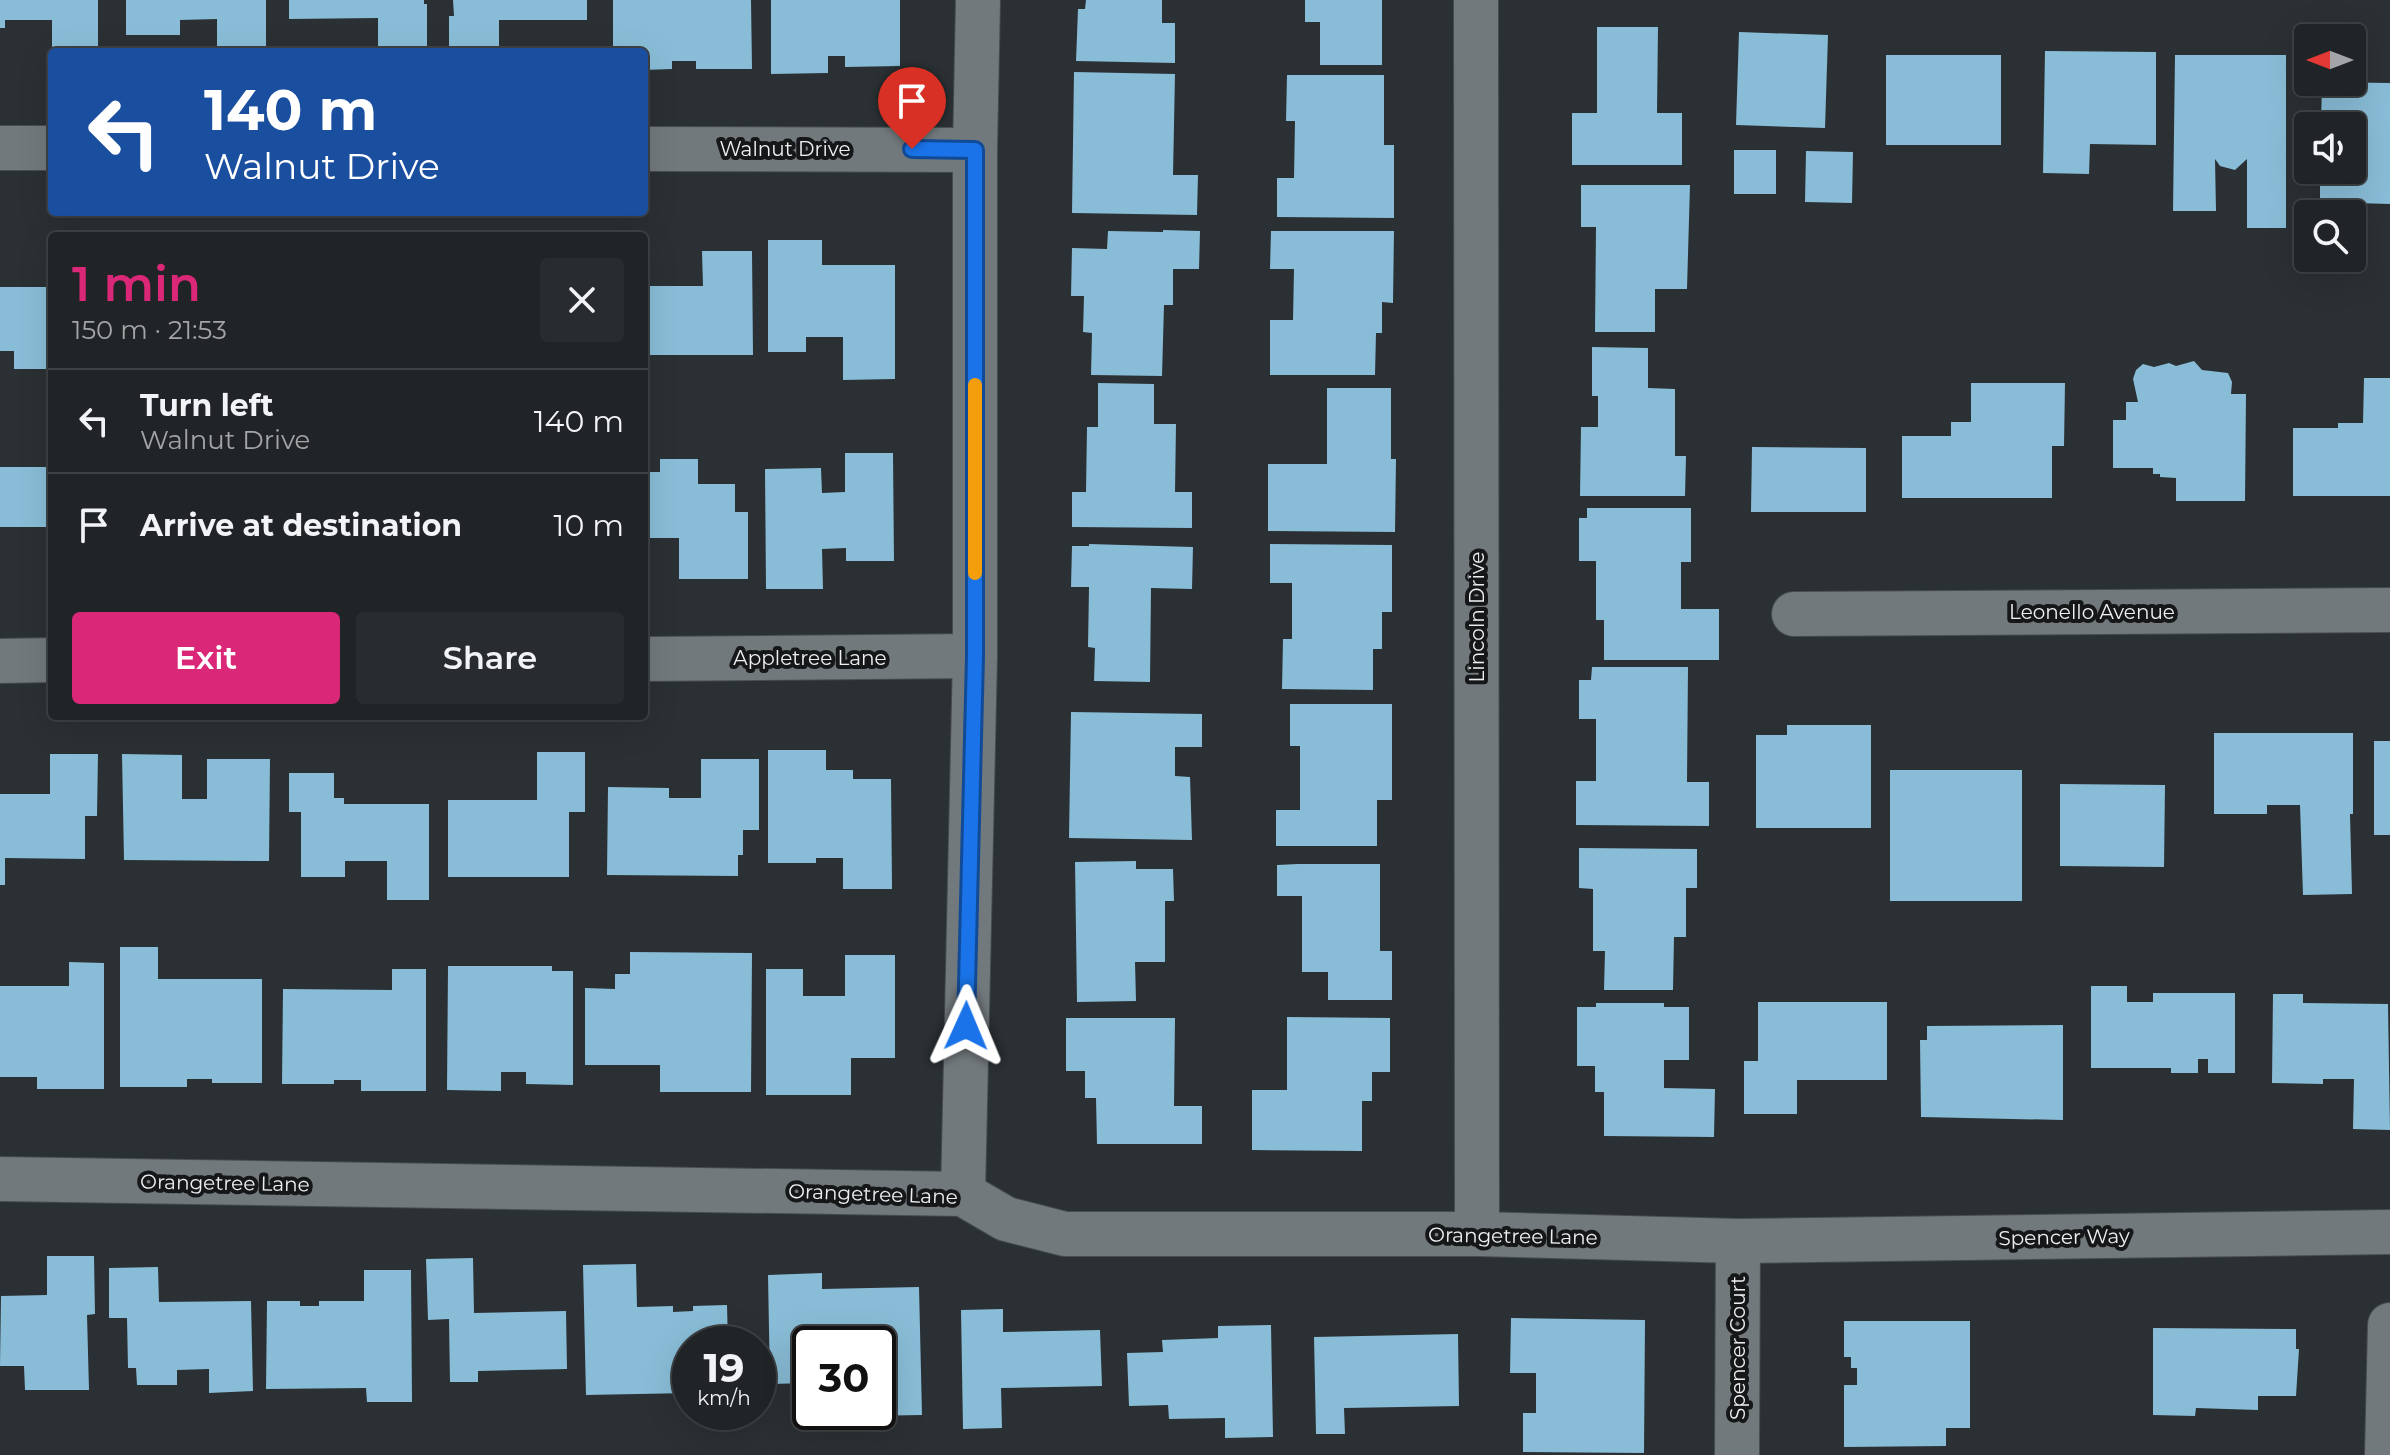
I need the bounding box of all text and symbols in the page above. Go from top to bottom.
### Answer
north arrow [2294,24,2366,96]
map controls [2294,24,2366,272]
pin [878,67,946,149]
text: 140 m [204,76,377,144]
icon: arrive [890,79,934,123]
icon: left [72,80,176,184]
button: sound [2294,112,2366,184]
street label: Walnut Drive [719,137,851,161]
text: Walnut Drive [204,144,440,188]
button: search [2294,200,2366,272]
text: 1 min [72,255,201,313]
button: close [540,258,624,342]
text: 150 m · 21:53 [72,314,227,346]
text: Turn left [140,387,273,424]
icon: left [72,399,116,443]
text: 140 m [534,403,624,440]
text: Walnut Drive [140,424,310,456]
icon: arrive [72,503,116,547]
text: Arrive at destination [140,507,462,544]
text: 10 m [554,507,624,544]
street label: Lincoln Drive [1465,552,1489,682]
street label: Leonello Avenue [2009,600,2175,624]
button: Exit [72,612,340,704]
button: Share [356,612,624,704]
street label: Appletree Lane [733,646,887,670]
position arrow [924,984,1008,1068]
street label: Orangetree Lane [140,1170,310,1196]
street label: Orangetree Lane [788,1179,958,1209]
street label: Orangetree Lane [1428,1223,1598,1249]
street label: Spencer Way [1998,1224,2130,1250]
street label: Spencer Court [1726,1276,1750,1420]
speed limit sign: 30 [792,1326,896,1430]
text: 19 [703,1343,745,1392]
text: km/h [697,1386,751,1410]

